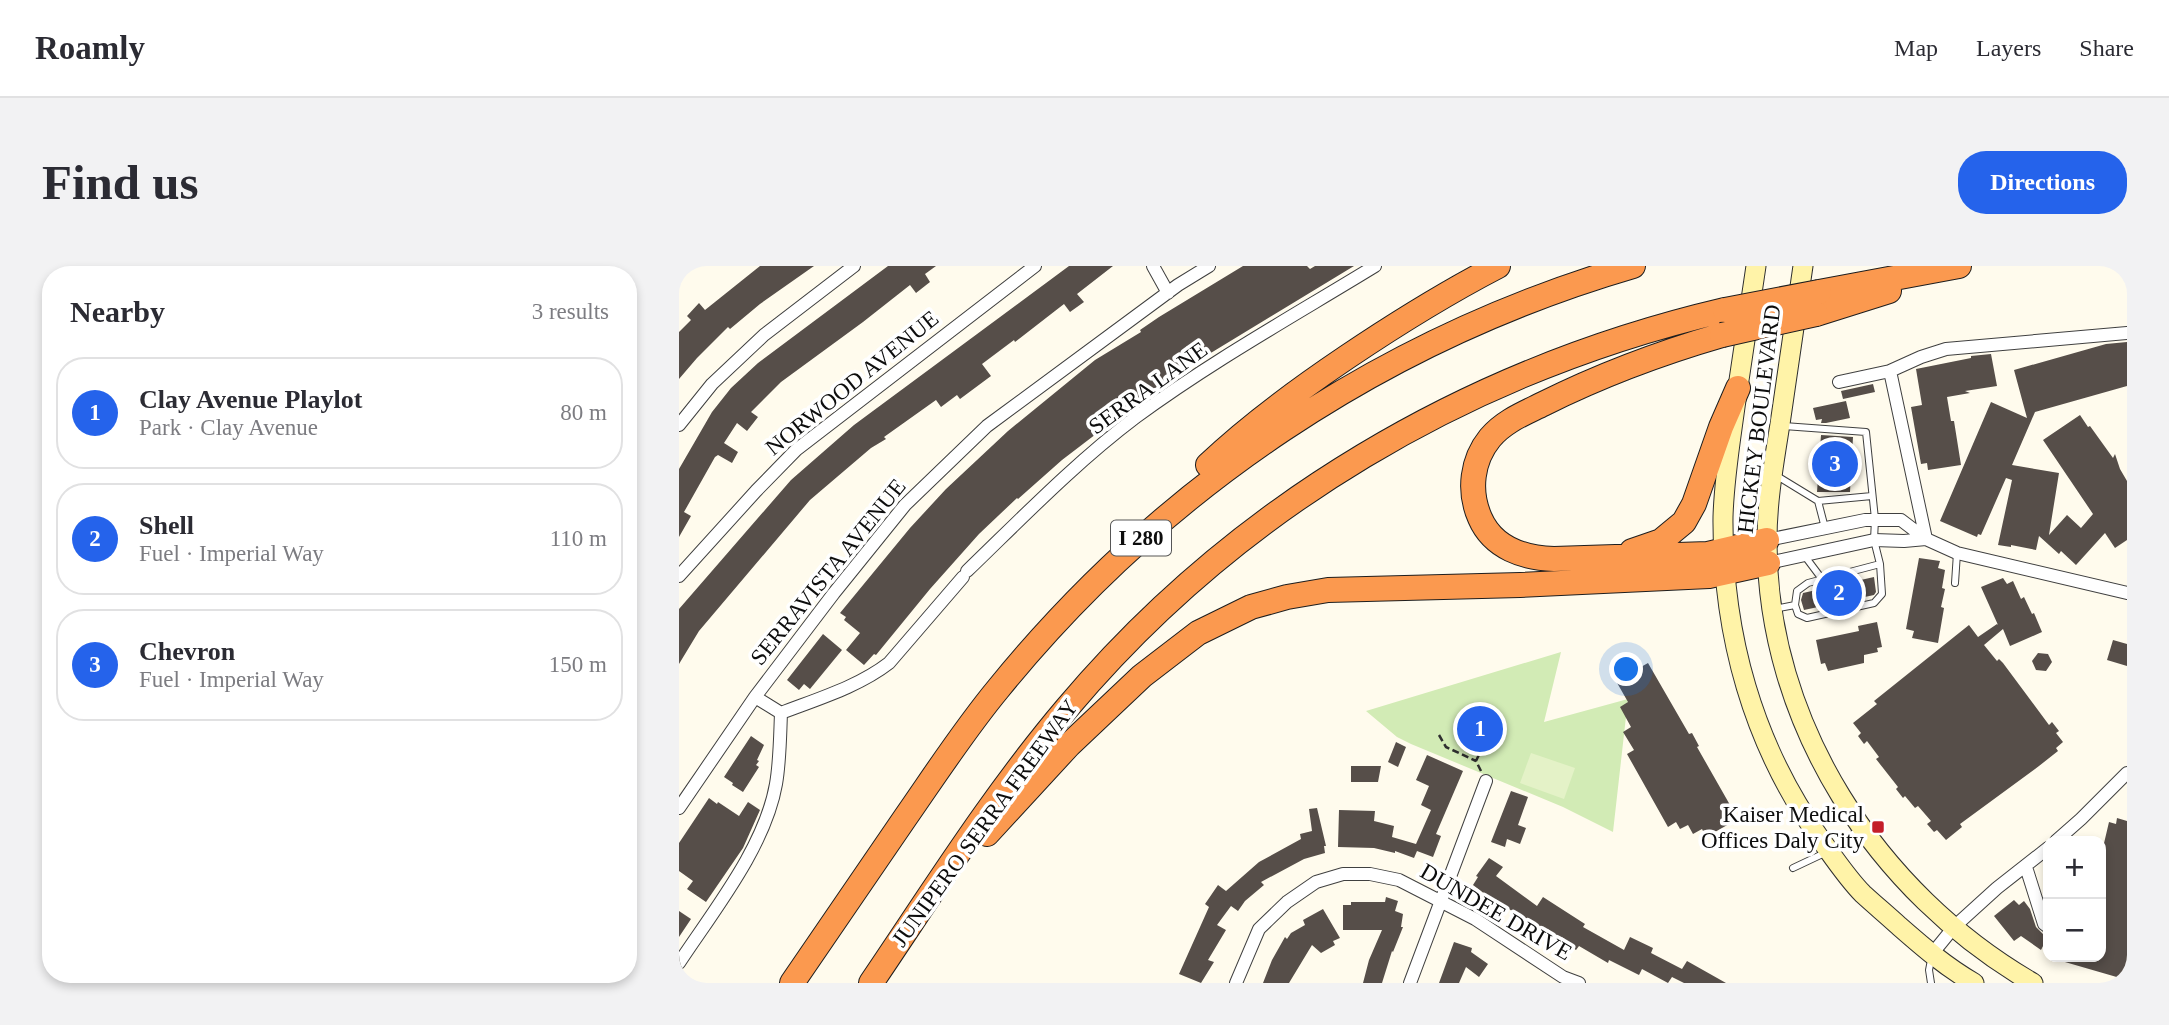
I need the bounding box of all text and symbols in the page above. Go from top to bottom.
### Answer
text: Roamly [35,30,145,66]
text: Map [1894,35,1938,61]
text: Layers [1976,35,2041,61]
text: Share [2079,35,2134,61]
button: Directions [1958,151,2127,214]
text: Find us [42,155,199,210]
text: Nearby [70,295,165,328]
text: 3 results [532,299,609,324]
street label: HICKEY BOULEVARD [1733,303,1785,535]
street label: NORWOOD AVENUE [761,306,943,460]
street label: SERRA LANE [1084,337,1212,439]
text: Clay Avenue Playlot [139,385,362,414]
text: 1 [89,400,101,425]
text: 80 m [560,400,607,425]
text: Park · Clay Avenue [139,415,318,440]
pin: 3 [1812,438,1858,490]
street label: SERRAVISTA AVENUE [745,474,911,670]
text: Shell [139,511,194,540]
road number: I 280 [1111,520,1171,556]
text: 2 [89,526,101,551]
text: 110 m [550,526,607,551]
text: Fuel · Imperial Way [139,541,324,566]
pin: 2 [1816,567,1862,619]
text: Chevron [139,637,235,666]
text: 3 [89,652,101,677]
text: 150 m [549,652,607,677]
your location [1609,652,1643,686]
text: Fuel · Imperial Way [139,667,324,692]
street label: JUNIPERO SERRA FREEWAY [887,694,1083,951]
pin: 1 [1457,703,1503,755]
place label: Kaiser Medical Offices Daly City [1701,802,1864,853]
marker: Kaiser Medical Offices Daly City [1870,819,1886,835]
map controls [2043,836,2106,962]
button: + [2043,836,2106,899]
street label: DUNDEE DRIVE [1416,859,1576,965]
button: − [2043,899,2106,962]

